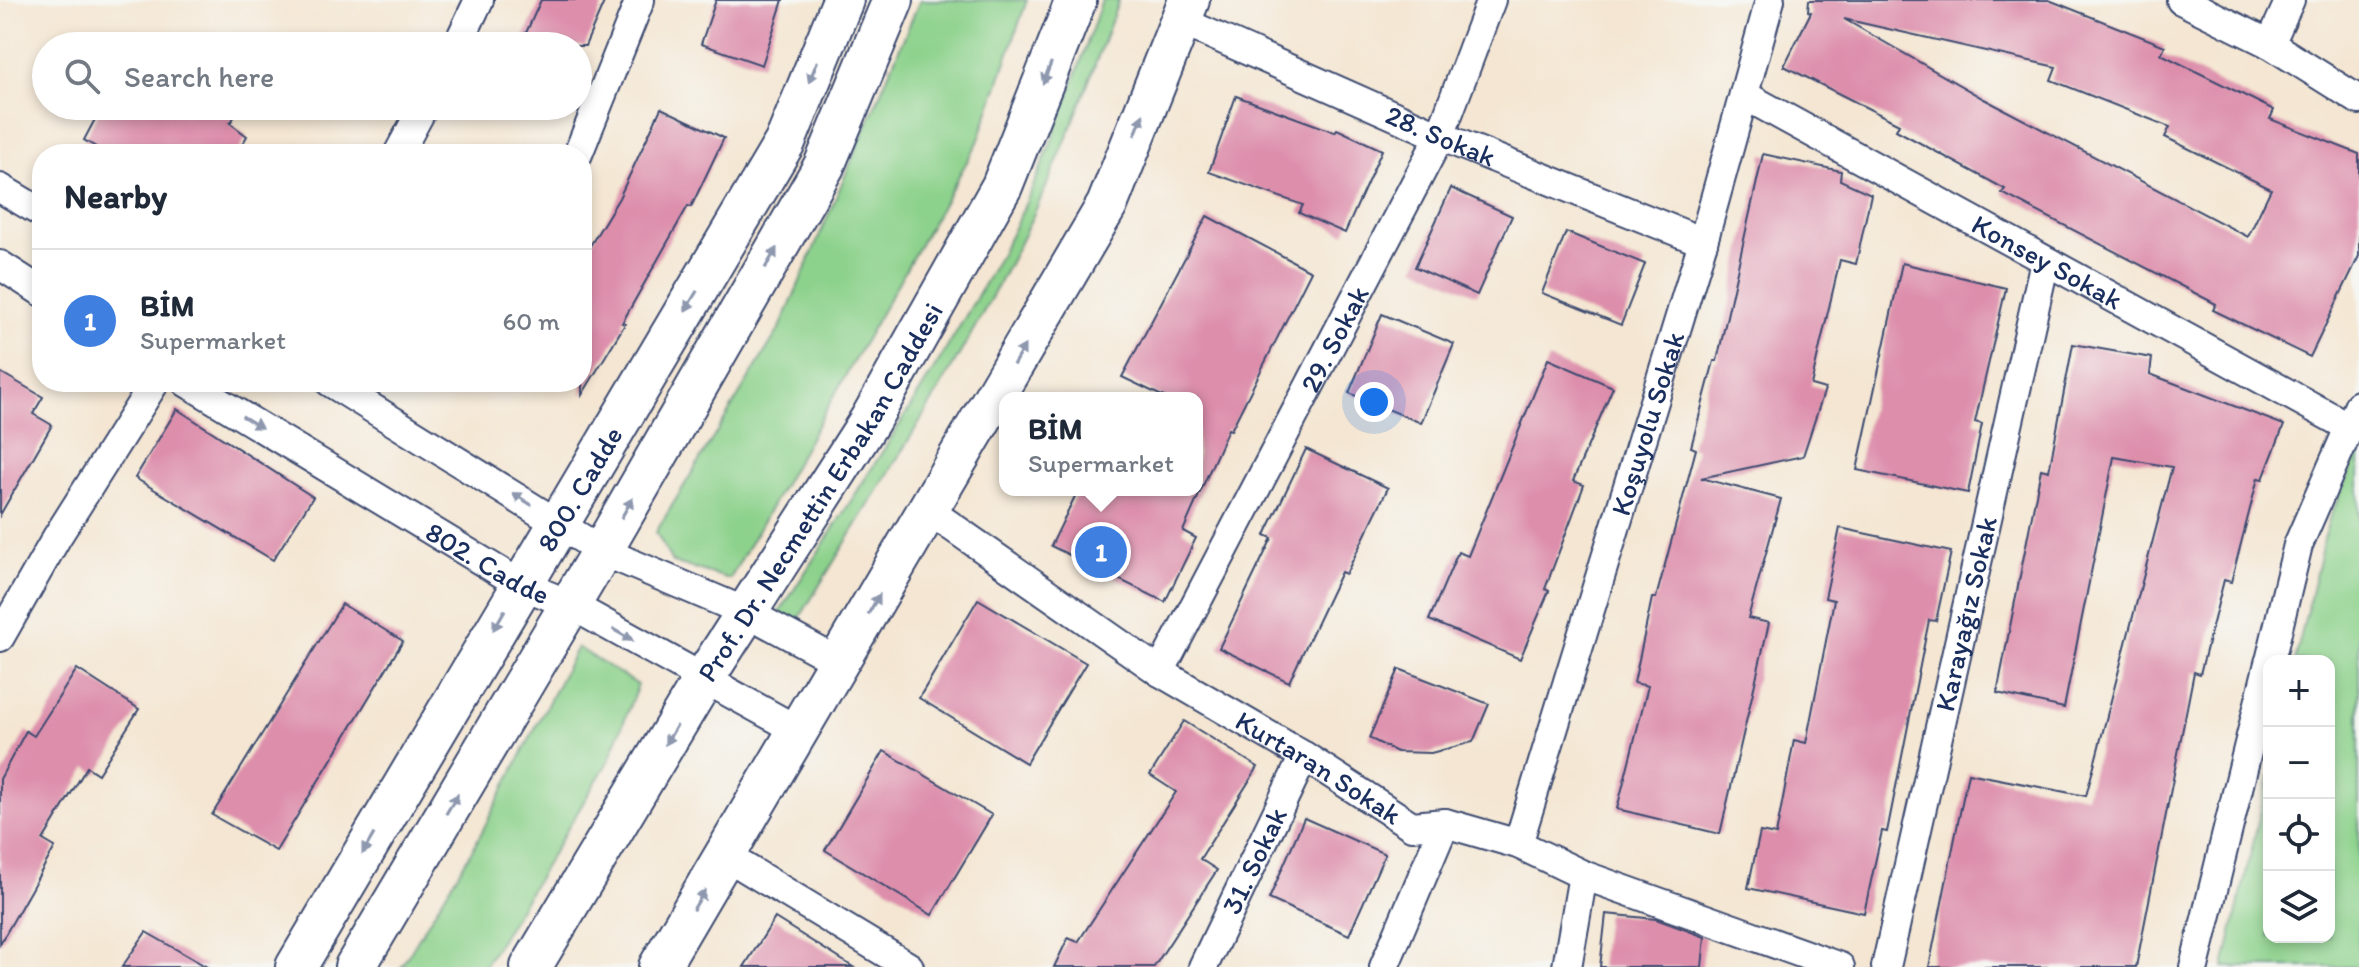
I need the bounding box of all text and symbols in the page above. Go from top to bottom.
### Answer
search box [32,32,592,120]
icon: search [60,54,104,98]
text: Search here [124,58,274,95]
one-way arrow [807,60,820,84]
one-way arrow [1040,61,1053,85]
street label: 28. Sokak [1381,97,1501,174]
one-way arrow [1133,113,1146,137]
text: Nearby [64,176,167,217]
street label: Konsey Sokak [1966,206,2129,316]
one-way arrow [764,247,778,269]
street label: 29. Sokak [1292,280,1376,398]
text: BİM [140,287,195,324]
one-way arrow [684,290,698,312]
street label: Prof. Dr. Necmettin Erbakan Caddesi [690,296,950,688]
text: 1 [84,305,96,337]
text: 60 m [503,305,560,337]
text: Supermarket [140,324,286,356]
street label: Koşuyolu Sokak [1603,327,1692,519]
one-way arrow [1012,344,1026,366]
your location [1354,382,1394,422]
popup [999,392,1203,496]
text: BİM [1028,410,1083,447]
one-way arrow [241,415,263,429]
street label: 800. Cadde [529,420,630,557]
text: Supermarket [1028,447,1174,479]
one-way arrow [511,493,533,507]
one-way arrow [620,497,634,519]
street label: Karayağız Sokak [1927,513,2004,714]
street label: 802. Cadde [420,514,554,611]
pin: 1 [1075,522,1127,582]
one-way arrow [867,593,881,615]
one-way arrow [492,609,506,631]
one-way arrow [612,628,634,642]
map controls [2263,655,2335,943]
button: + [2263,655,2335,727]
street label: Kurtaran Sokak [1230,703,1408,832]
one-way arrow [664,724,678,746]
button: − [2263,727,2335,799]
one-way arrow [445,793,459,815]
button: locate [2263,799,2335,871]
street label: 31. Sokak [1214,802,1294,919]
one-way arrow [361,833,375,855]
button: layers [2263,871,2335,943]
one-way arrow [692,889,706,911]

